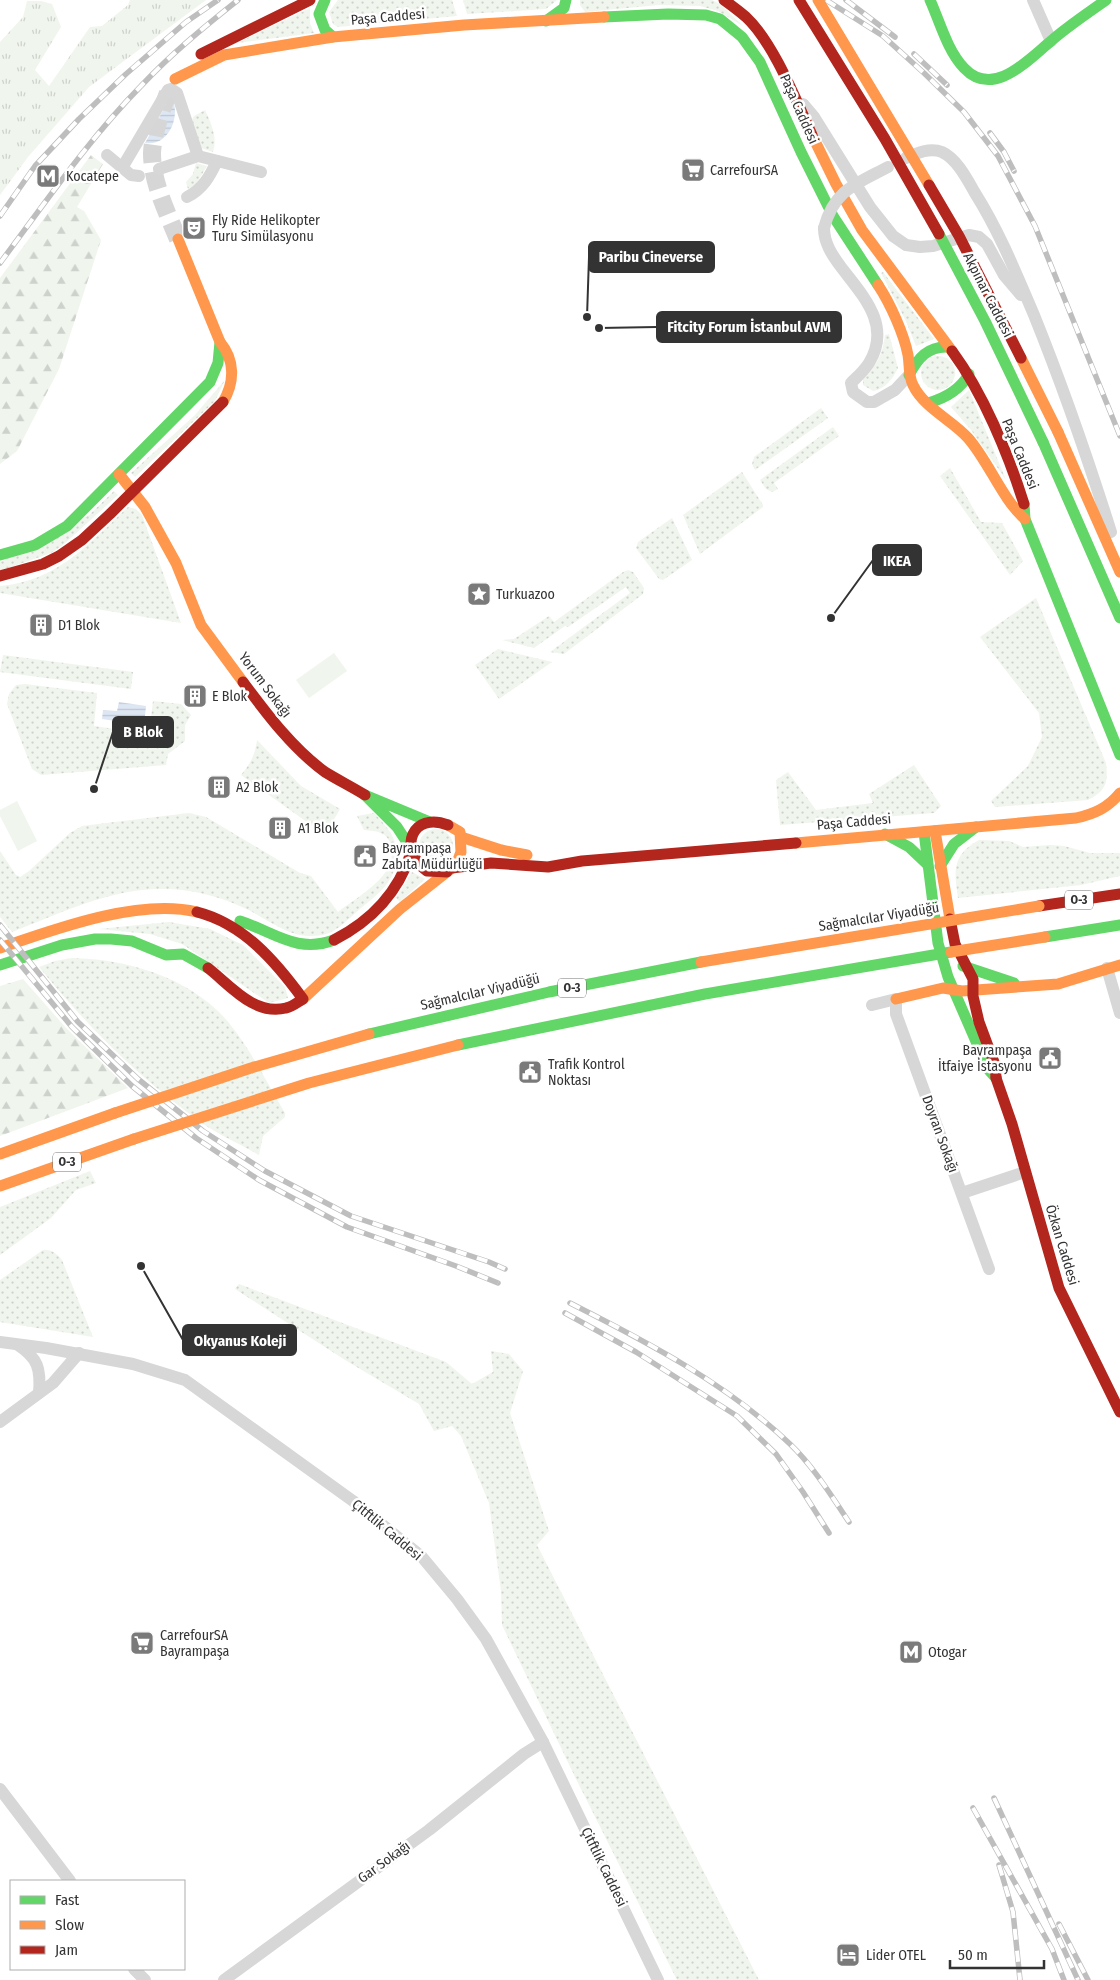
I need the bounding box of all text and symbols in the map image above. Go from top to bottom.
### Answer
street label: Paşa Caddesi [350,5,426,29]
street label: Paşa Caddesi [776,71,822,147]
supermarket icon: CarrefourSA [680,157,706,183]
place label: CarrefourSA [710,162,779,179]
metro station icon: Kocatepe [35,163,61,189]
place label: Kocatepe [66,168,119,185]
place label: Fly Ride Helikopter Turu Simülasyonu [212,212,320,245]
theatre icon: Fly Ride Helikopter Turu Simülasyonu [181,215,207,241]
callout: Paribu Cineverse [589,242,714,272]
text: Paribu Cineverse [599,248,704,266]
street label: Akpınar Caddesi [959,250,1017,340]
callout: Fitcity Forum İstanbul AVM [657,312,841,342]
text: Fitcity Forum İstanbul AVM [667,318,831,336]
street label: Paşa Caddesi [998,416,1042,492]
callout: IKEA [873,545,921,575]
text: IKEA [883,552,912,570]
place icon: Turkuazoo [466,581,492,607]
place label: Turkuazoo [496,586,555,603]
building icon: D1 Blok [28,612,54,638]
place label: D1 Blok [58,617,100,634]
street label: Yorum Sokağı [235,649,295,721]
building icon: E Blok [182,683,208,709]
place label: E Blok [212,688,248,705]
callout: B Blok [113,717,173,747]
text: B Blok [123,723,163,741]
building icon: A2 Blok [206,774,232,800]
place label: A2 Blok [236,779,279,796]
street label: Paşa Caddesi [816,810,892,834]
building icon: A1 Blok [267,815,293,841]
place label: A1 Blok [298,820,339,837]
place label: Bayrampaşa Zabıta Müdürlüğü [382,840,483,873]
public building icon: Bayrampaşa Zabıta Müdürlüğü [352,843,378,869]
road number: O-3 [1065,890,1093,910]
street label: Sağmalcılar Viyadüğü [818,899,940,935]
street label: Sağmalcılar Viyadüğü [419,970,541,1014]
road number: O-3 [558,978,586,998]
place label: Bayrampaşa İtfaiye İstasyonu [938,1042,1032,1075]
public building icon: Bayrampaşa İtfaiye İstasyonu [1037,1045,1063,1071]
place label: Trafik Kontrol Noktası [548,1056,625,1089]
public building icon: Trafik Kontrol Noktası [517,1059,543,1085]
street label: Doyran Sokağı [918,1093,962,1175]
road number: O-3 [53,1152,81,1172]
street label: Özkan Caddesi [1042,1202,1083,1287]
callout: Okyanus Koleji [183,1325,296,1355]
text: Okyanus Koleji [194,1332,286,1350]
street label: Çitftlik Caddesi [349,1496,425,1564]
place label: CarrefourSA Bayrampaşa [160,1627,230,1660]
supermarket icon: CarrefourSA Bayrampaşa [129,1630,155,1656]
metro station icon: Otogar [898,1639,924,1665]
place label: Otogar [928,1644,967,1661]
street label: Çitftlik Caddesi [577,1825,631,1909]
street label: Gar Sokağı [355,1837,413,1887]
legend [10,1880,185,1970]
text: Fast [55,1891,79,1909]
text: Slow [55,1916,84,1934]
scale bar [950,1938,1044,1970]
text: Jam [55,1941,78,1959]
hotel icon: Lider OTEL [835,1942,861,1968]
text: 50 m [958,1946,988,1964]
place label: Lider OTEL [866,1947,926,1964]

